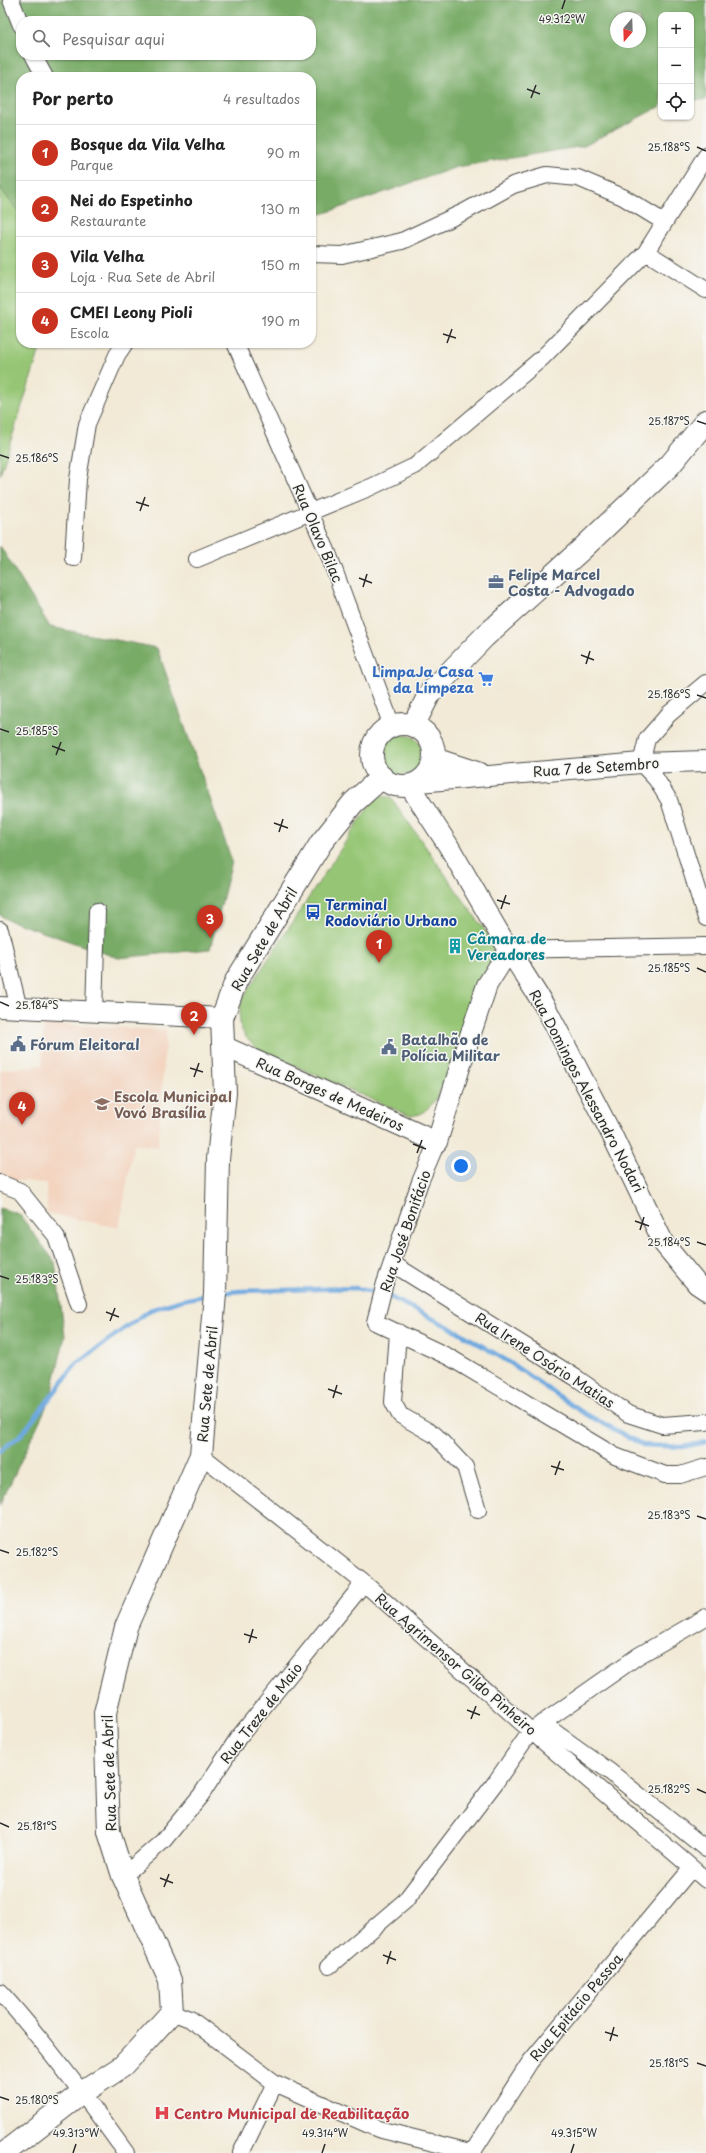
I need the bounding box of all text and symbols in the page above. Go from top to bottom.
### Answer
text: 49.312°W [539,11,586,26]
north arrow [610,12,646,48]
map controls [658,12,694,120]
button: + [658,12,694,48]
search box [16,16,316,60]
icon: search [30,27,52,49]
text: Pesquisar aqui [62,27,165,50]
button: − [658,48,694,84]
button: locate [658,84,694,120]
text: Por perto [32,85,113,111]
text: 4 resultados [223,89,300,108]
text: Bosque da Vila Velha [70,132,225,155]
text: 25.188°S [648,139,690,154]
text: 1 [42,143,48,162]
text: 90 m [267,143,300,162]
text: Parque [70,155,113,174]
text: Nei do Espetinho [70,188,193,211]
text: 2 [40,199,50,218]
text: 130 m [261,199,300,218]
text: Restaurante [70,211,146,230]
text: Vila Velha [70,244,145,267]
text: 3 [41,255,49,274]
text: 150 m [261,255,300,274]
text: Loja · Rua Sete de Abril [70,267,215,286]
text: CMEI Leony Pioli [70,300,193,323]
text: 4 [41,311,49,330]
text: 190 m [261,311,300,330]
text: Escola [70,323,109,342]
text: 25.187°S [648,413,690,428]
text: 25.186°S [16,450,58,465]
street label: Rua Olavo Bilac [288,480,348,586]
place label: Felipe Marcel Costa - Advogado [508,564,634,601]
office icon: Felipe Marcel Costa - Advogado [487,573,505,591]
place label: LimpaJa Casa da Limpeza [372,661,475,698]
supermarket icon: LimpaJa Casa da Limpeza [477,670,495,688]
text: 25.186°S [648,686,690,701]
text: 25.185°S [16,723,58,738]
street label: Rua 7 de Setembro [532,752,660,782]
street label: Rua Sete de Abril [226,883,302,995]
place label: Terminal Rodoviário Urbano [325,894,457,931]
bus stop icon: Terminal Rodoviário Urbano [304,903,322,921]
pin: 3 [197,905,223,938]
place label: Câmara de Vereadores [467,928,547,965]
pin: 1 [366,930,392,963]
building icon: Câmara de Vereadores [446,937,464,955]
text: 25.185°S [648,960,690,975]
street label: Rua Domingos Alessandro Nodari [524,986,650,1196]
text: 25.184°S [16,997,58,1012]
pin: 2 [181,1002,207,1035]
place label: Batalhão de Polícia Militar [401,1029,501,1066]
place label: Fórum Eleitoral [30,1034,140,1055]
public building icon: Fórum Eleitoral [9,1035,27,1053]
public building icon: Batalhão de Polícia Militar [380,1038,398,1056]
street label: Rua Borges de Medeiros [253,1052,407,1136]
place label: Escola Municipal Vovó Brasília [114,1086,232,1123]
pin: 4 [9,1092,35,1125]
school or university icon: Escola Municipal Vovó Brasília [93,1095,111,1113]
your location [451,1156,471,1176]
street label: Rua José Bonifácio [374,1167,436,1295]
text: 25.184°S [648,1234,690,1249]
text: 25.183°S [16,1271,58,1286]
street label: Rua Irene Osório Matias [471,1307,619,1413]
street label: Rua Sete de Abril [191,1325,223,1443]
text: 25.183°S [648,1507,690,1522]
text: 25.182°S [16,1544,58,1559]
street label: Rua Agrimensor Gildo Pinheiro [371,1588,541,1740]
street label: Rua Treze de Maio [215,1658,307,1768]
street label: Rua Sete de Abril [96,1714,122,1832]
text: 25.182°S [648,1781,690,1796]
text: 25.181°S [17,1818,57,1833]
street label: Rua Epitácio Pessoa [525,1948,628,2065]
text: 25.181°S [649,2055,689,2070]
text: 25.180°S [15,2092,59,2107]
place label: Centro Municipal de Reabilitação [174,2103,409,2124]
hospital icon: Centro Municipal de Reabilitação [153,2104,171,2122]
text: 49.313°W [53,2125,100,2140]
text: 49.314°W [302,2125,349,2140]
text: 49.315°W [551,2125,598,2140]

